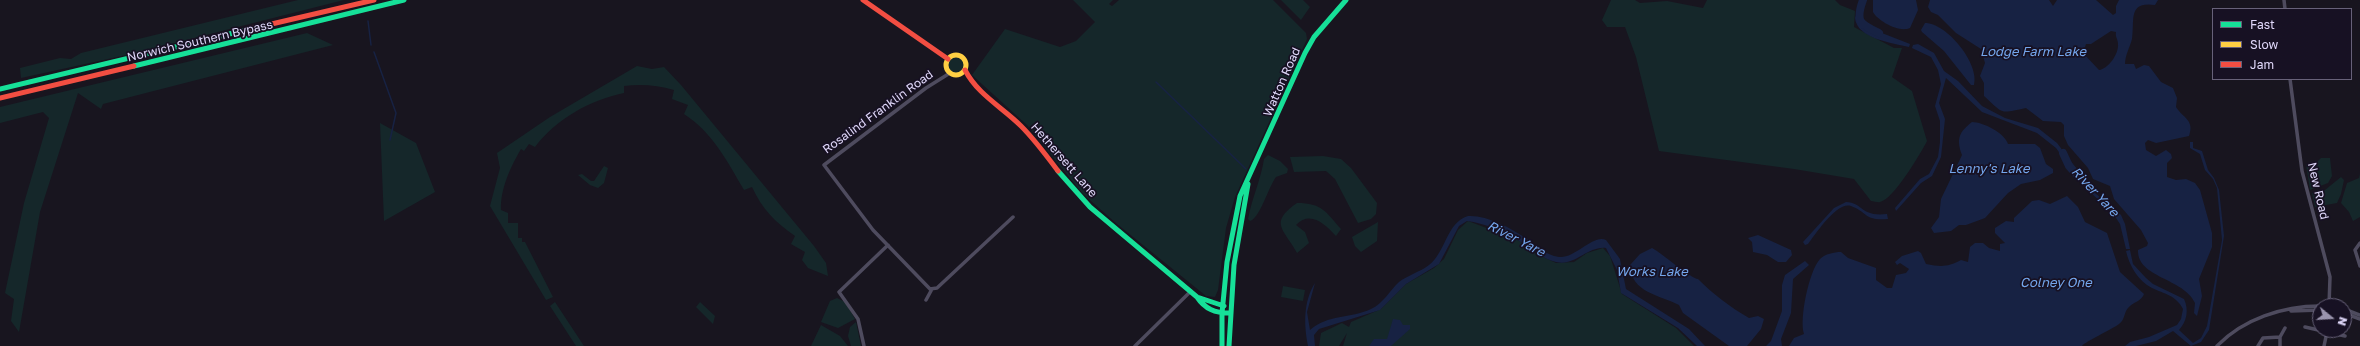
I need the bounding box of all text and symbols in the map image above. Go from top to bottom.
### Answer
legend [2212,8,2352,80]
street label: Norwich Southern Bypass [126,17,274,65]
text: Fast [2250,17,2275,32]
text: Slow [2250,37,2278,52]
water label: Lodge Farm Lake [1980,44,2086,60]
street label: Watton Road [1260,45,1304,119]
text: Jam [2250,57,2274,72]
street label: Rosalind Franklin Road [820,67,936,157]
street label: Hethersett Lane [1028,120,1100,200]
water label: Lenny's Lake [1949,161,2029,177]
street label: New Road [2304,161,2332,221]
water label: River Yare [2068,164,2122,220]
water label: River Yare [1485,218,1547,260]
water label: Works Lake [1616,264,1688,280]
water label: Colney One [2020,275,2092,291]
north arrow [2312,298,2352,338]
text: N [2335,316,2350,328]

